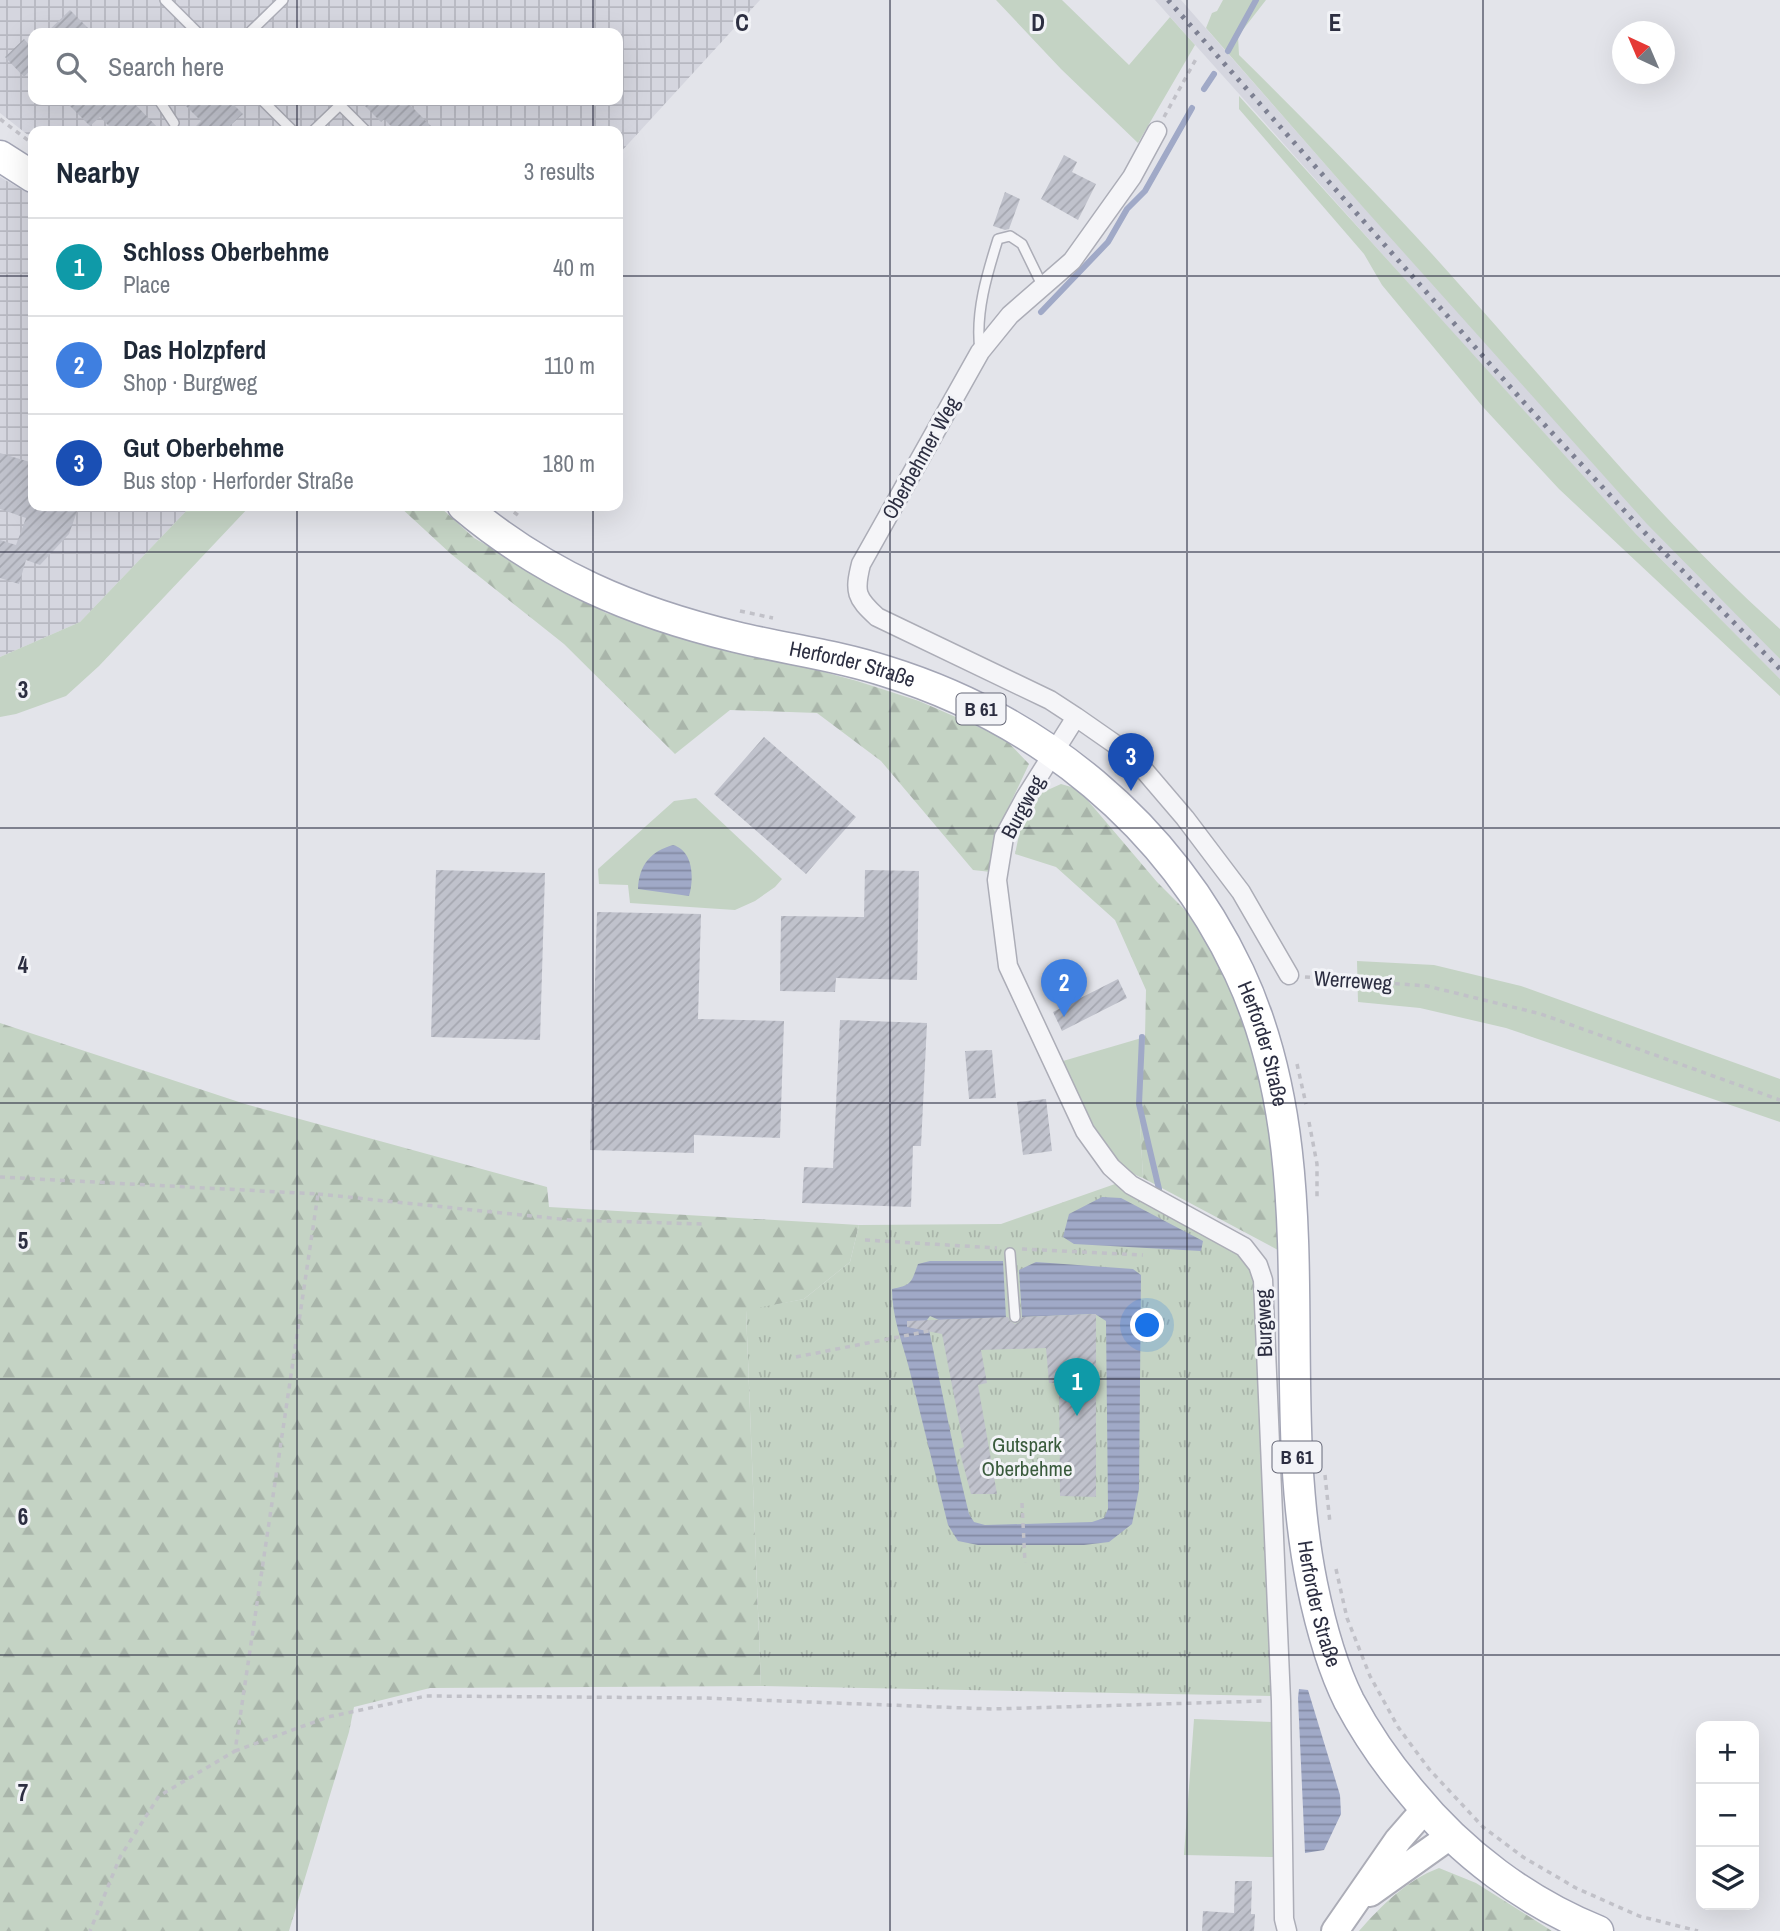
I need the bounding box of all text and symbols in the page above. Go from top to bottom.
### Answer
text: C [735,7,749,38]
text: D [1031,7,1045,38]
text: E [1329,7,1341,38]
north arrow [1612,21,1675,84]
search box [28,28,623,105]
icon: search [52,48,90,86]
text: Search here [108,49,224,84]
text: Nearby [56,152,139,192]
text: 3 results [524,156,595,187]
text: Schloss Oberbehme [123,234,329,269]
text: 1 [74,252,84,283]
text: 40 m [553,252,595,283]
text: Place [123,269,170,300]
text: Das Holzpferd [123,332,266,367]
text: 2 [74,350,84,381]
text: 110 m [544,350,595,381]
text: Shop · Burgweg [123,367,257,398]
street label: Oberbehmer Weg [875,391,967,525]
text: Gut Oberbehme [123,430,284,465]
text: 3 [74,448,84,479]
text: 180 m [543,448,595,479]
text: Bus stop · Herforder Straße [123,465,354,496]
street label: Herforder Straße [787,634,919,694]
text: 3 [18,674,28,705]
road number: B 61 [956,694,1006,724]
pin: 3 [1108,733,1154,791]
street label: Burgweg [994,770,1052,844]
text: 4 [18,949,29,980]
pin: 2 [1041,959,1087,1017]
street label: Werreweg [1313,963,1393,998]
street label: Herforder Straße [1231,977,1295,1109]
text: 5 [18,1225,28,1256]
street label: Burgweg [1248,1288,1279,1357]
your location [1130,1308,1164,1342]
pin: 1 [1054,1358,1100,1416]
park label: Gutspark Oberbehme [982,1430,1072,1483]
road number: B 61 [1272,1442,1322,1472]
text: 6 [18,1501,28,1532]
street label: Herforder Straße [1291,1539,1348,1671]
map controls [1696,1721,1759,1910]
button: + [1696,1721,1759,1784]
text: 7 [18,1777,28,1808]
button: − [1696,1784,1759,1847]
button: layers [1696,1847,1759,1910]

